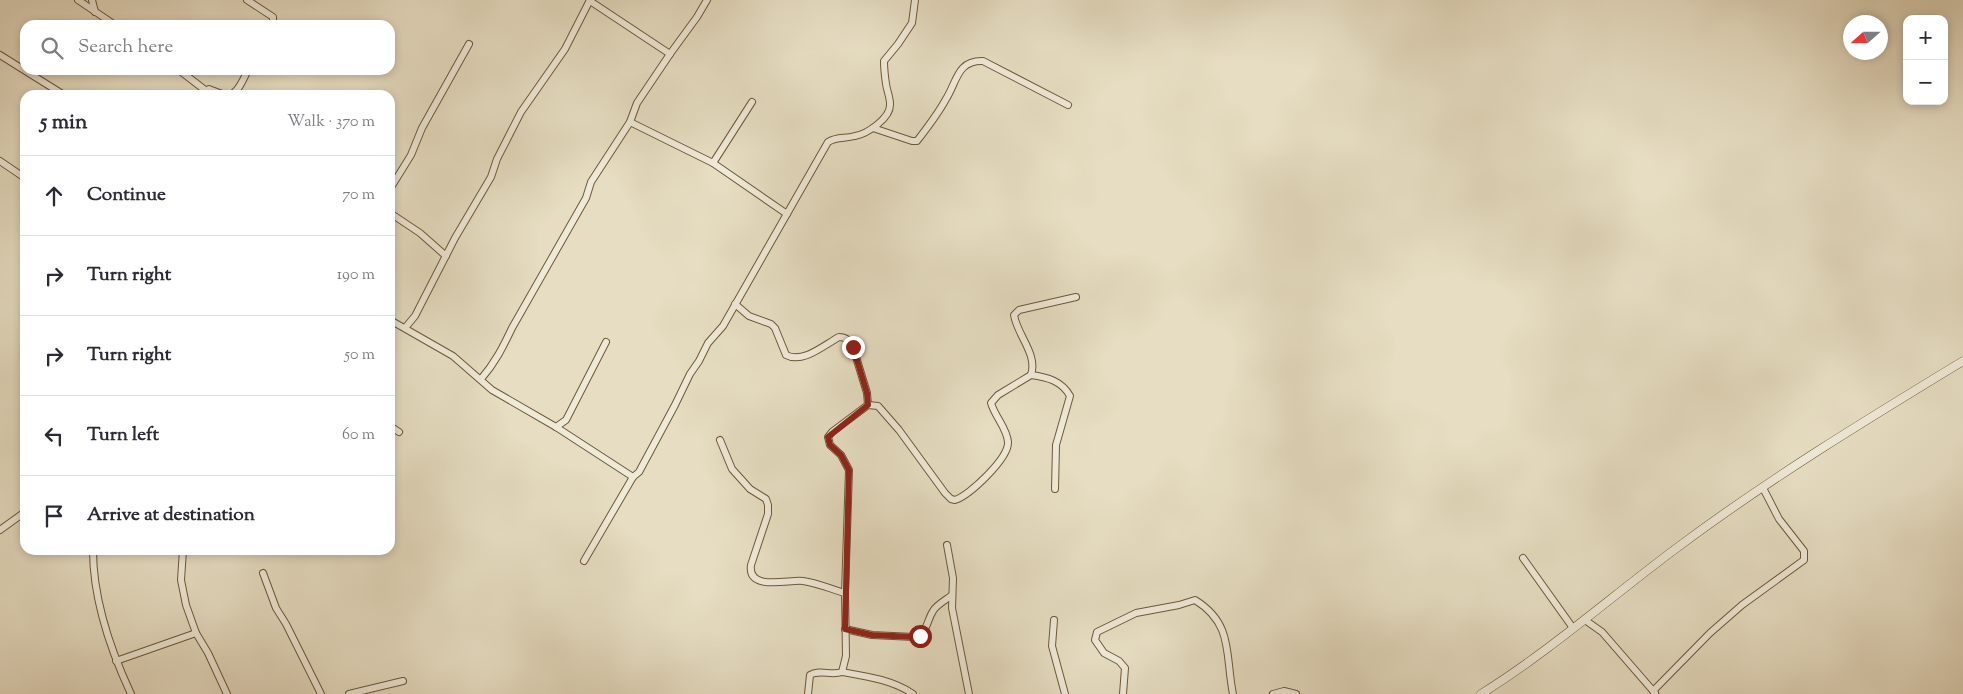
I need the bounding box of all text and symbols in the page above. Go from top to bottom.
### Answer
north arrow [1843,15,1888,60]
map controls [1903,15,1948,105]
button: + [1903,15,1948,60]
search box [20,20,395,75]
icon: search [38,34,66,62]
text: Search here [78,34,173,61]
button: − [1903,60,1948,105]
text: 5 min [40,108,87,138]
text: Walk · 370 m [287,111,375,134]
icon: ahead [40,182,68,210]
text: Continue [87,182,166,209]
text: 70 m [342,184,375,207]
icon: right [40,262,68,290]
text: Turn right [87,262,171,289]
text: 190 m [337,264,375,287]
route end [842,336,865,359]
icon: right [40,342,68,370]
text: Turn right [87,342,171,369]
text: 50 m [344,344,375,367]
icon: left [40,422,68,450]
text: Turn left [87,422,159,449]
text: 60 m [342,424,375,447]
icon: arrive [40,502,68,530]
text: Arrive at destination [87,502,255,529]
route start [909,625,932,648]

